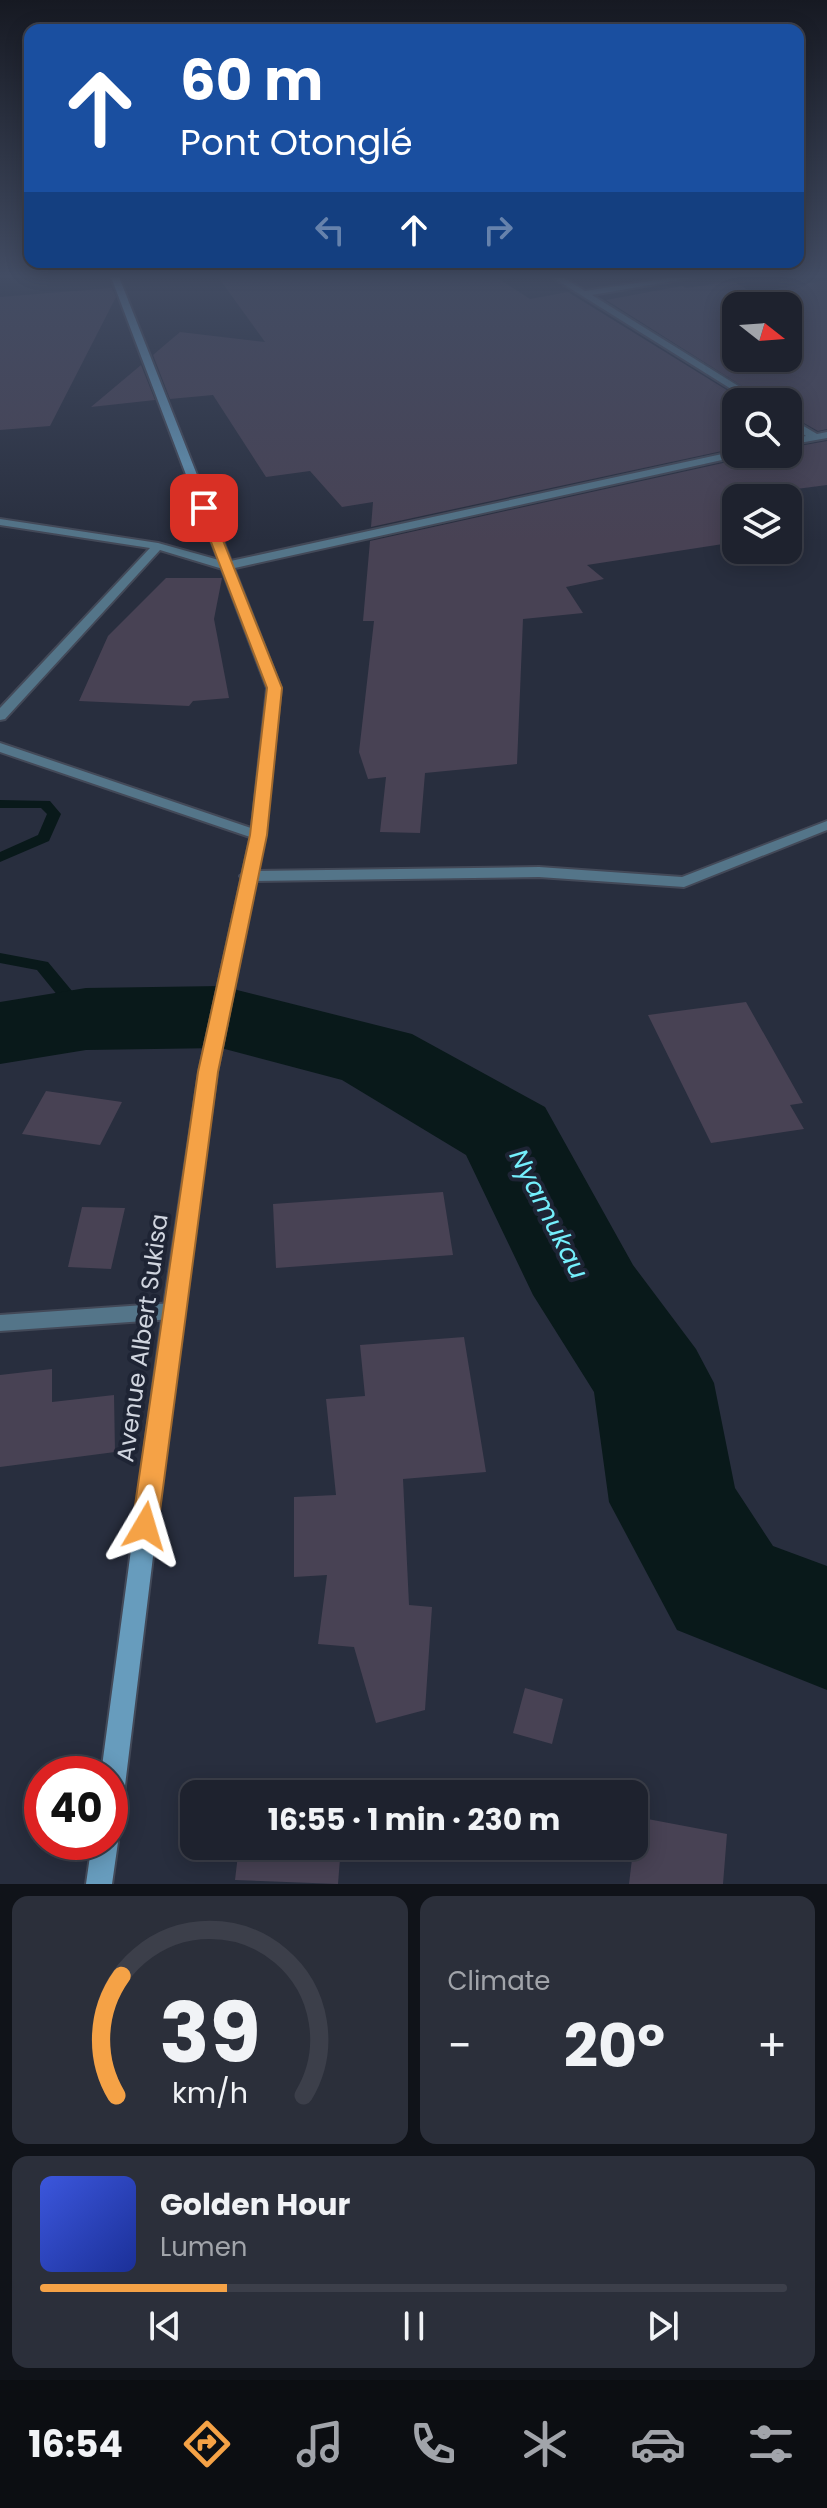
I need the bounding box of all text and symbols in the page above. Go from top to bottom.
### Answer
text: 60 m [180,41,323,120]
icon: ahead [48,56,152,160]
text: Pont Otonglé [180,117,413,168]
icon: left [308,208,352,252]
icon: ahead [392,208,436,252]
icon: right [476,208,520,252]
north arrow [722,292,802,372]
map controls [722,292,802,564]
button: search [722,388,802,468]
pin [170,474,238,542]
button: layers [722,484,802,564]
icon: arrive [182,486,226,530]
water label: Nyamukau [501,1143,597,1285]
street label: Avenue Albert Sukisa [108,1212,176,1464]
position arrow [103,1484,187,1568]
speed limit sign: 40 [24,1756,128,1860]
text: 16:55 · 1 min · 230 m [268,1798,560,1841]
text: Climate [448,1963,550,1999]
text: 39 [159,1975,261,2091]
text: 20° [564,2004,665,2088]
text: − [448,2015,472,2076]
text: + [757,2015,787,2076]
text: km/h [172,2073,248,2113]
text: Golden Hour [160,2183,350,2226]
text: Lumen [160,2229,247,2265]
icon: previous [143,2304,187,2348]
icon: pause [392,2304,436,2348]
icon: next [641,2304,685,2348]
icon: directions [179,2416,235,2472]
icon: music [292,2416,348,2472]
icon: phone [405,2416,461,2472]
icon: climate [517,2416,573,2472]
icon: car [630,2416,686,2472]
icon: filters [743,2416,799,2472]
text: 16:54 [28,2419,123,2470]

